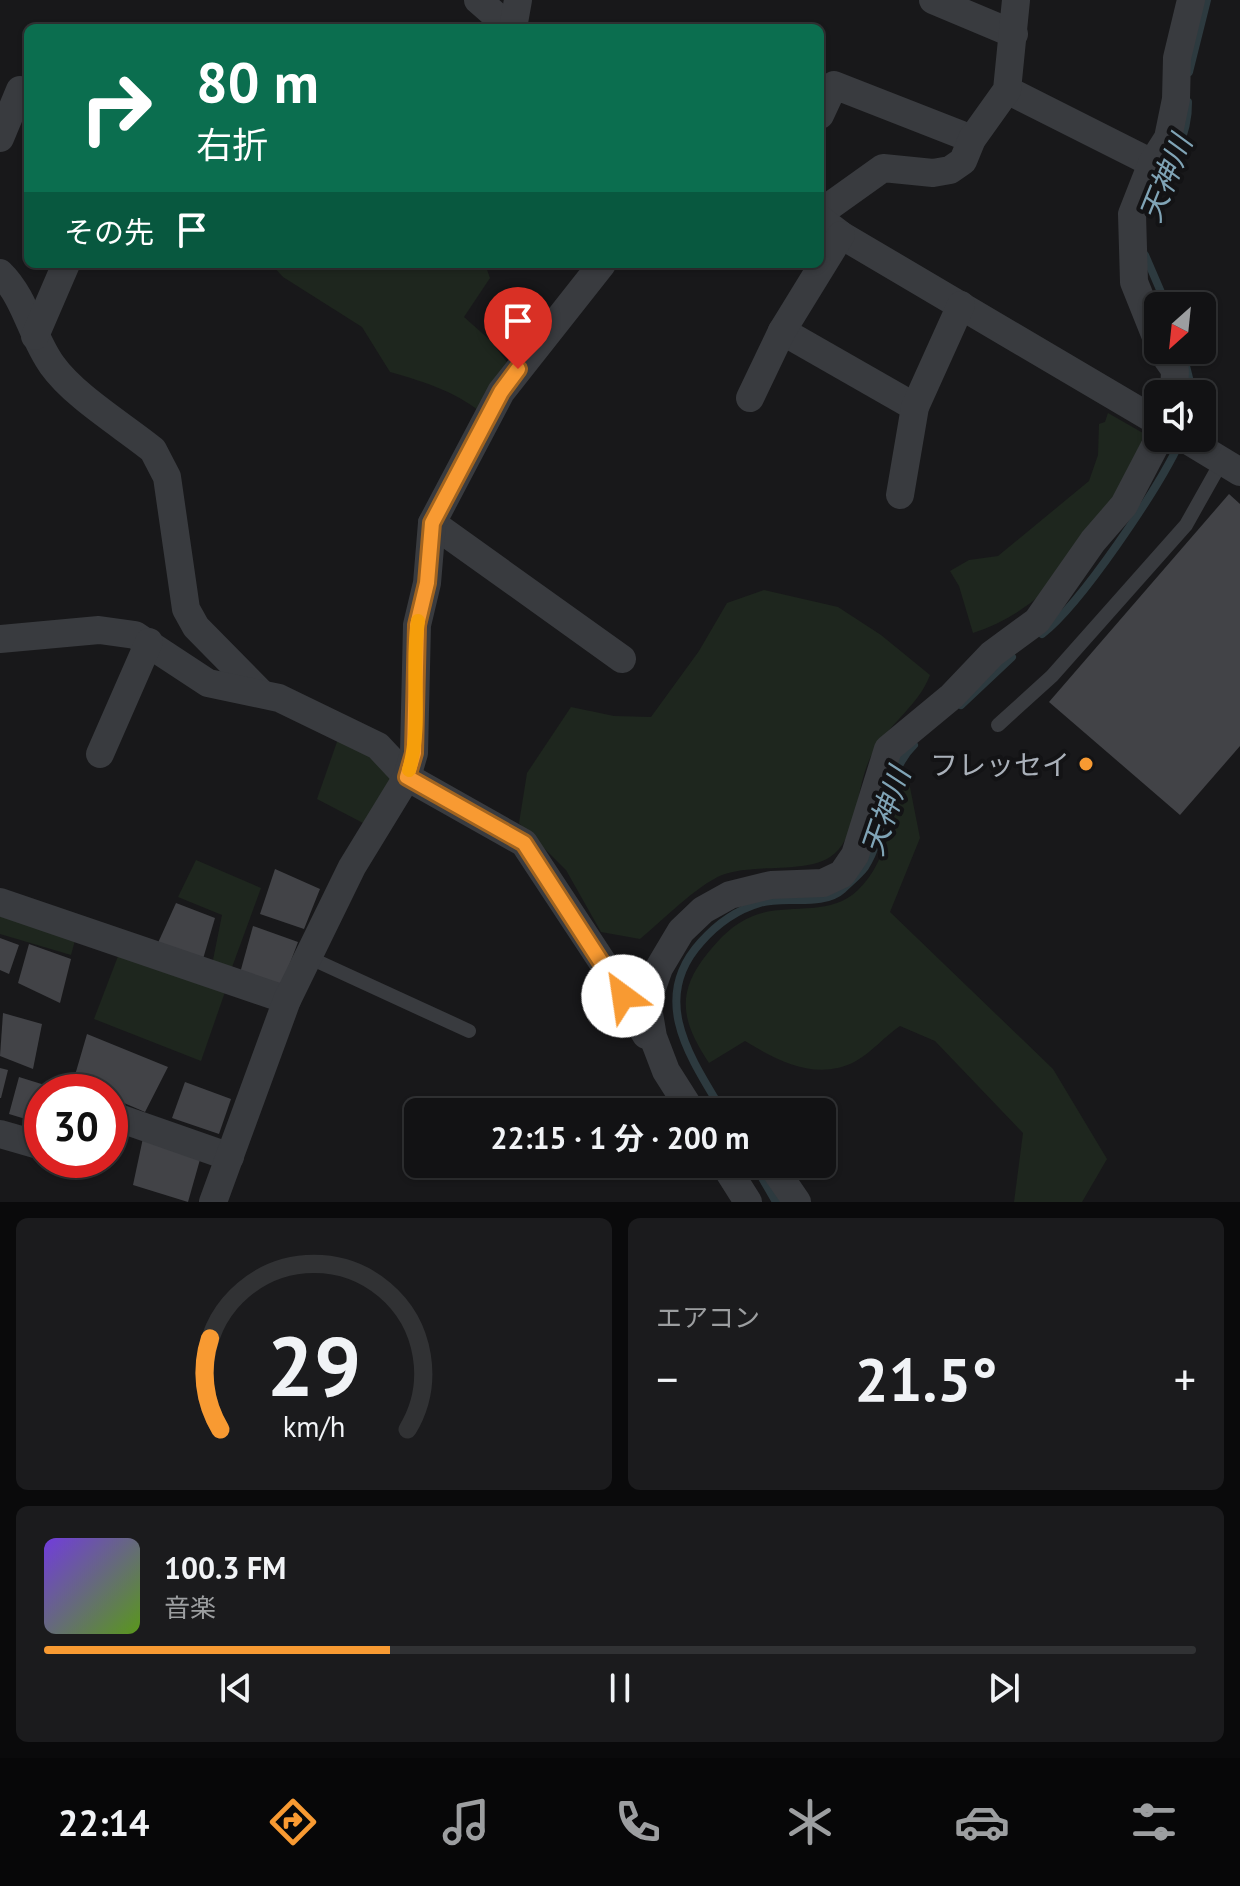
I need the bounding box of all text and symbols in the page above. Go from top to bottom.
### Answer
text: 80 m [196,46,319,118]
icon: right [64,56,168,160]
text: 右折 [196,121,268,168]
water label: 天神川 [1130,126,1201,227]
icon: arrive [170,208,214,252]
text: その先 [64,212,154,251]
pin [484,287,552,369]
north arrow [1144,292,1216,364]
map controls [1144,292,1216,452]
icon: arrive [496,299,540,343]
button: sound [1144,380,1216,452]
place label: フレッセイ [930,746,1070,783]
marker: フレッセイ [1077,755,1095,773]
water label: 天神川 [852,759,919,860]
position arrow [581,954,665,1038]
speed limit sign: 30 [24,1074,128,1178]
text: 22:15 · 1 分 · 200 m [490,1118,750,1157]
text: エアコン [656,1301,760,1334]
text: 29 [267,1311,361,1419]
text: 21.5° [854,1340,998,1418]
text: − [656,1350,678,1407]
text: + [1174,1350,1196,1407]
text: km/h [283,1408,345,1445]
text: 100.3 FM [164,1548,286,1587]
text: 音楽 [164,1591,216,1624]
icon: previous [214,1666,258,1710]
icon: pause [598,1666,642,1710]
icon: next [982,1666,1026,1710]
icon: directions [265,1794,321,1850]
icon: music [438,1794,494,1850]
icon: phone [610,1794,666,1850]
icon: climate [782,1794,838,1850]
icon: car [954,1794,1010,1850]
icon: filters [1126,1794,1182,1850]
text: 22:14 [58,1799,149,1846]

